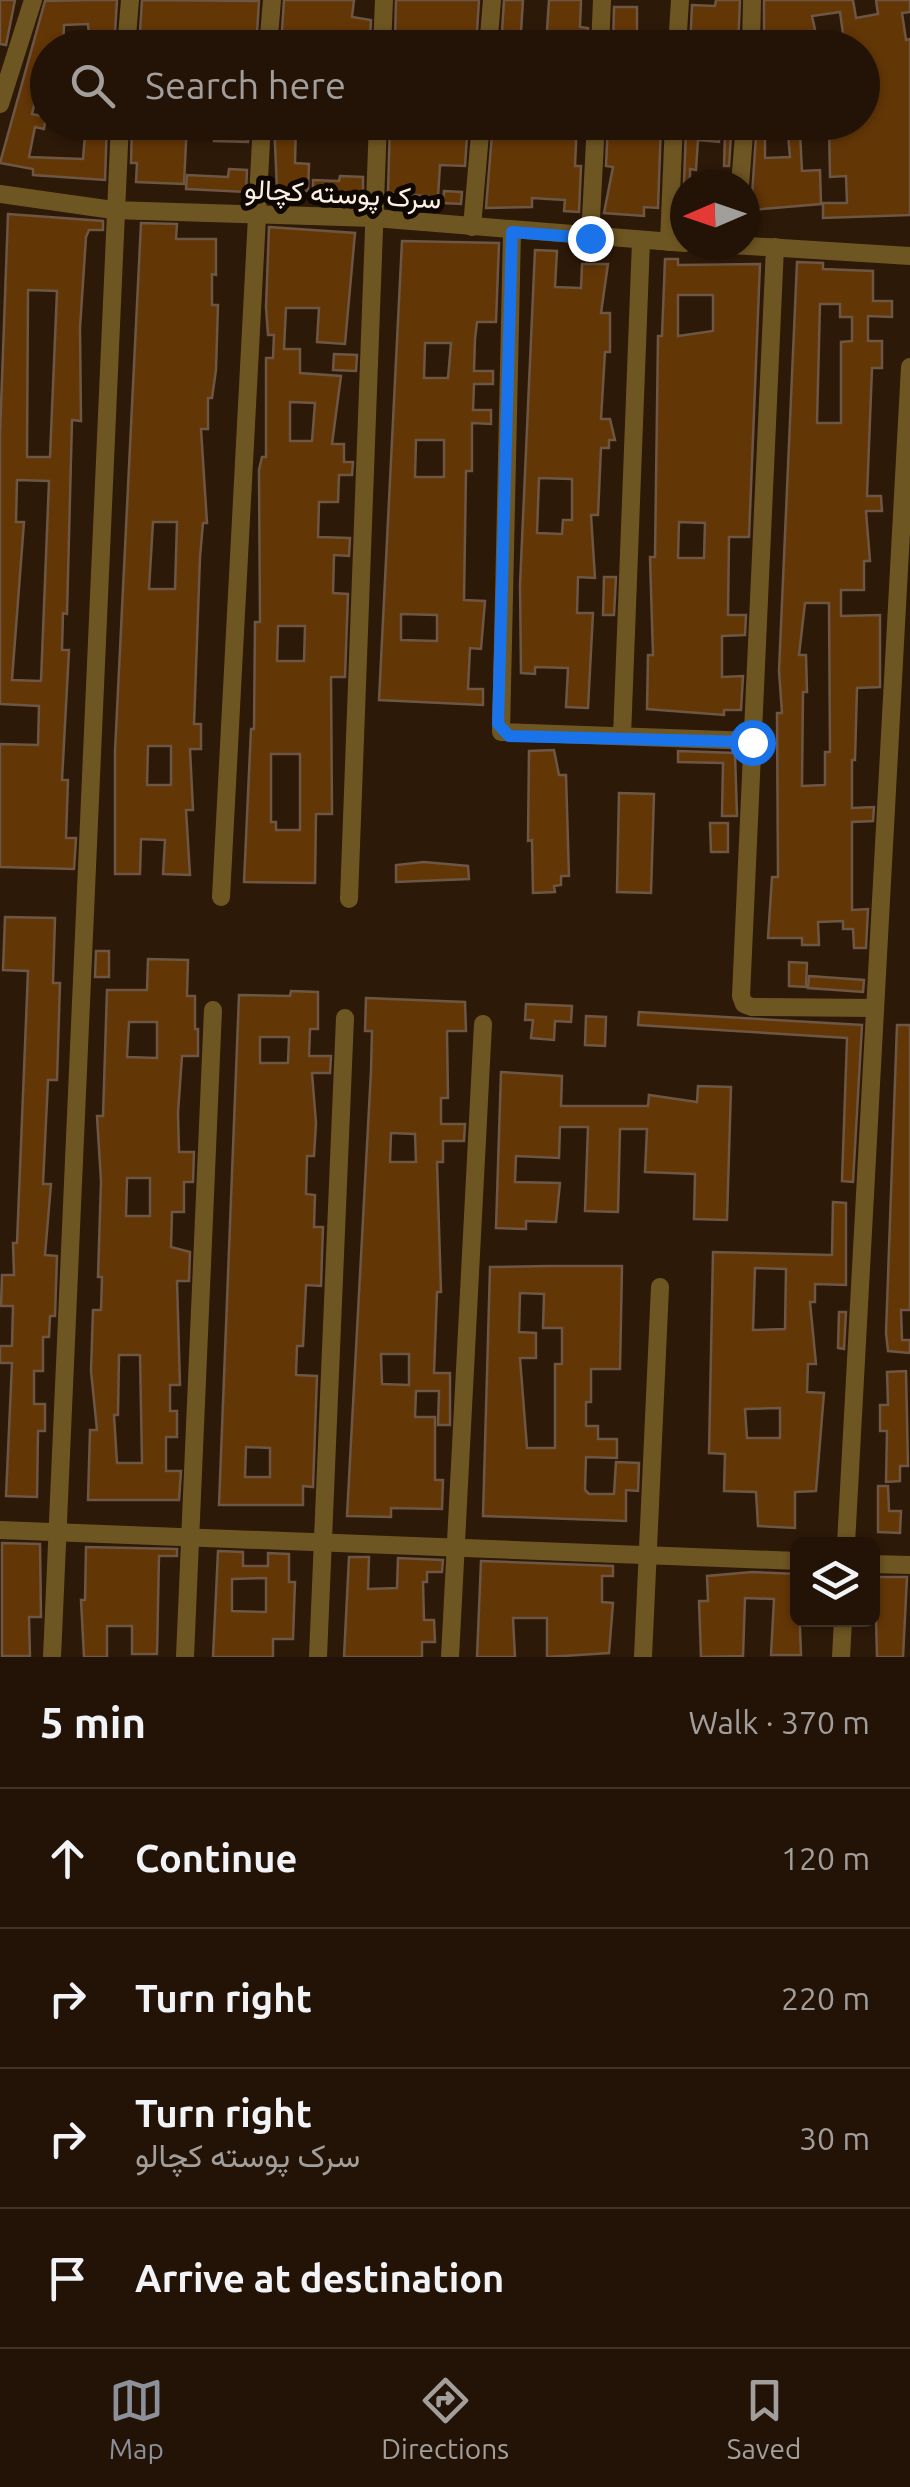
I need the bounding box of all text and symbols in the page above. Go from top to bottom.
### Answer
search box [30,30,880,140]
icon: search [65,58,120,113]
text: Search here [145,64,346,106]
north arrow [670,170,760,260]
street label: سرک پوسته کچالو [244,172,442,218]
route end [568,216,614,262]
route start [730,720,776,766]
map controls [790,1537,880,1627]
button: layers [790,1537,880,1627]
text: 5 min [40,1699,146,1746]
text: Walk · 370 m [688,1704,870,1740]
icon: ahead [40,1831,95,1886]
text: Continue [135,1837,297,1879]
text: 120 m [781,1840,870,1876]
icon: right [40,1971,95,2026]
text: Turn right [135,1977,312,2019]
text: 220 m [781,1980,870,2016]
text: Turn right [135,2092,312,2134]
icon: right [40,2111,95,2166]
text: 30 m [799,2120,870,2156]
text: سرک پوسته کچالو [135,2137,360,2173]
icon: arrive [40,2251,95,2306]
text: Arrive at destination [135,2257,504,2299]
tab: Map [109,2373,164,2464]
tab: Directions [381,2373,509,2464]
tab: Saved [727,2373,801,2464]

